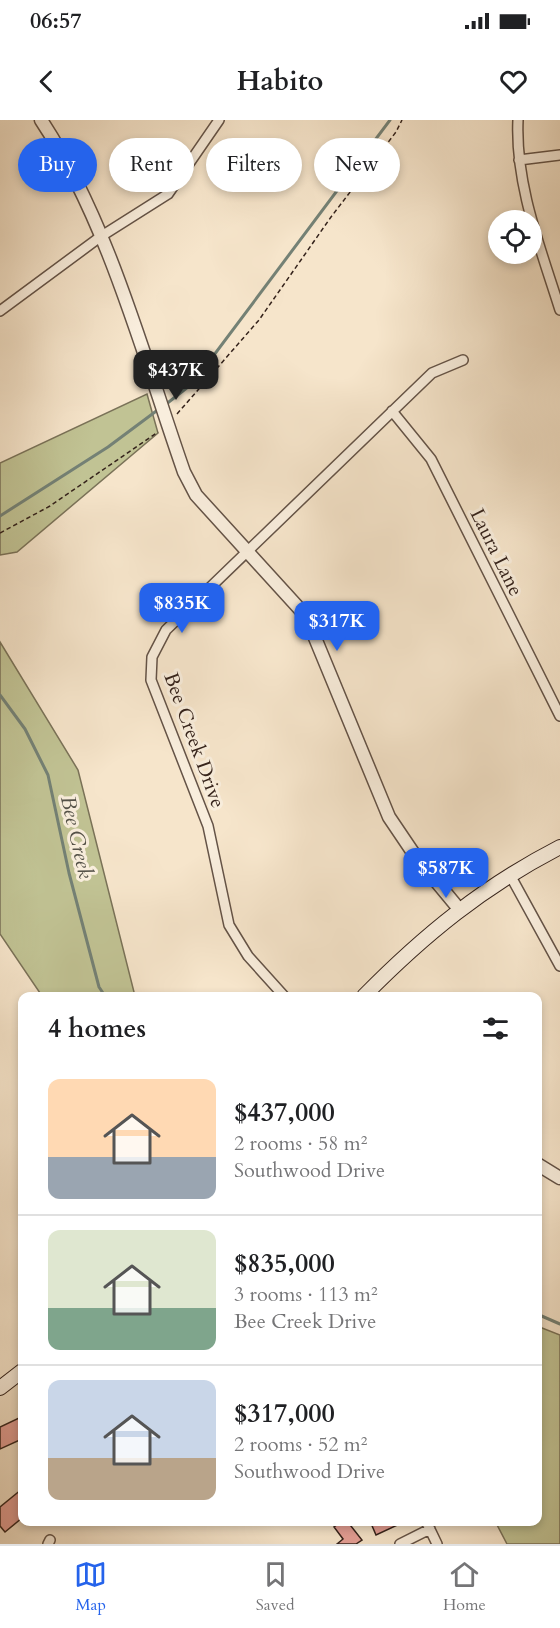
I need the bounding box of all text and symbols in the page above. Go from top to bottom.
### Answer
text: 06:57 [30,6,81,36]
text: Habito [237,63,323,100]
icon: back [30,65,63,98]
icon: heart [497,65,530,98]
chip: Buy [18,138,97,192]
chip: Rent [109,138,194,192]
chip: Filters [206,138,302,192]
chip: New [314,138,400,192]
map controls [488,210,542,264]
button: locate [488,210,542,264]
pin: $437K [134,350,218,401]
text: $437K [147,356,205,383]
street label: Laura Lane [464,504,529,600]
pin: $835K [140,583,224,634]
text: $835K [153,589,211,616]
pin: $317K [295,601,379,652]
text: $317K [308,607,366,634]
street label: Bee Creek Drive [158,669,232,812]
water label: Bee Creek [53,793,100,882]
pin: $587K [404,848,488,899]
text: $587K [417,854,475,881]
text: 4 homes [48,1011,146,1046]
icon: filters [479,1012,512,1045]
text: $437,000 [234,1095,335,1130]
icon: home [96,1103,168,1175]
text: 2 rooms · 58 m² [234,1130,367,1157]
text: Southwood Drive [234,1157,385,1184]
text: $835,000 [234,1246,335,1281]
icon: home [96,1254,168,1326]
text: 3 rooms · 113 m² [234,1281,378,1308]
text: Bee Creek Drive [234,1308,376,1335]
text: $317,000 [234,1396,335,1431]
icon: home [96,1404,168,1476]
text: 2 rooms · 52 m² [234,1431,367,1458]
text: Southwood Drive [234,1458,385,1485]
tab: Map [74,1558,107,1616]
tab: Saved [256,1558,294,1616]
tab: Home [443,1558,486,1616]

